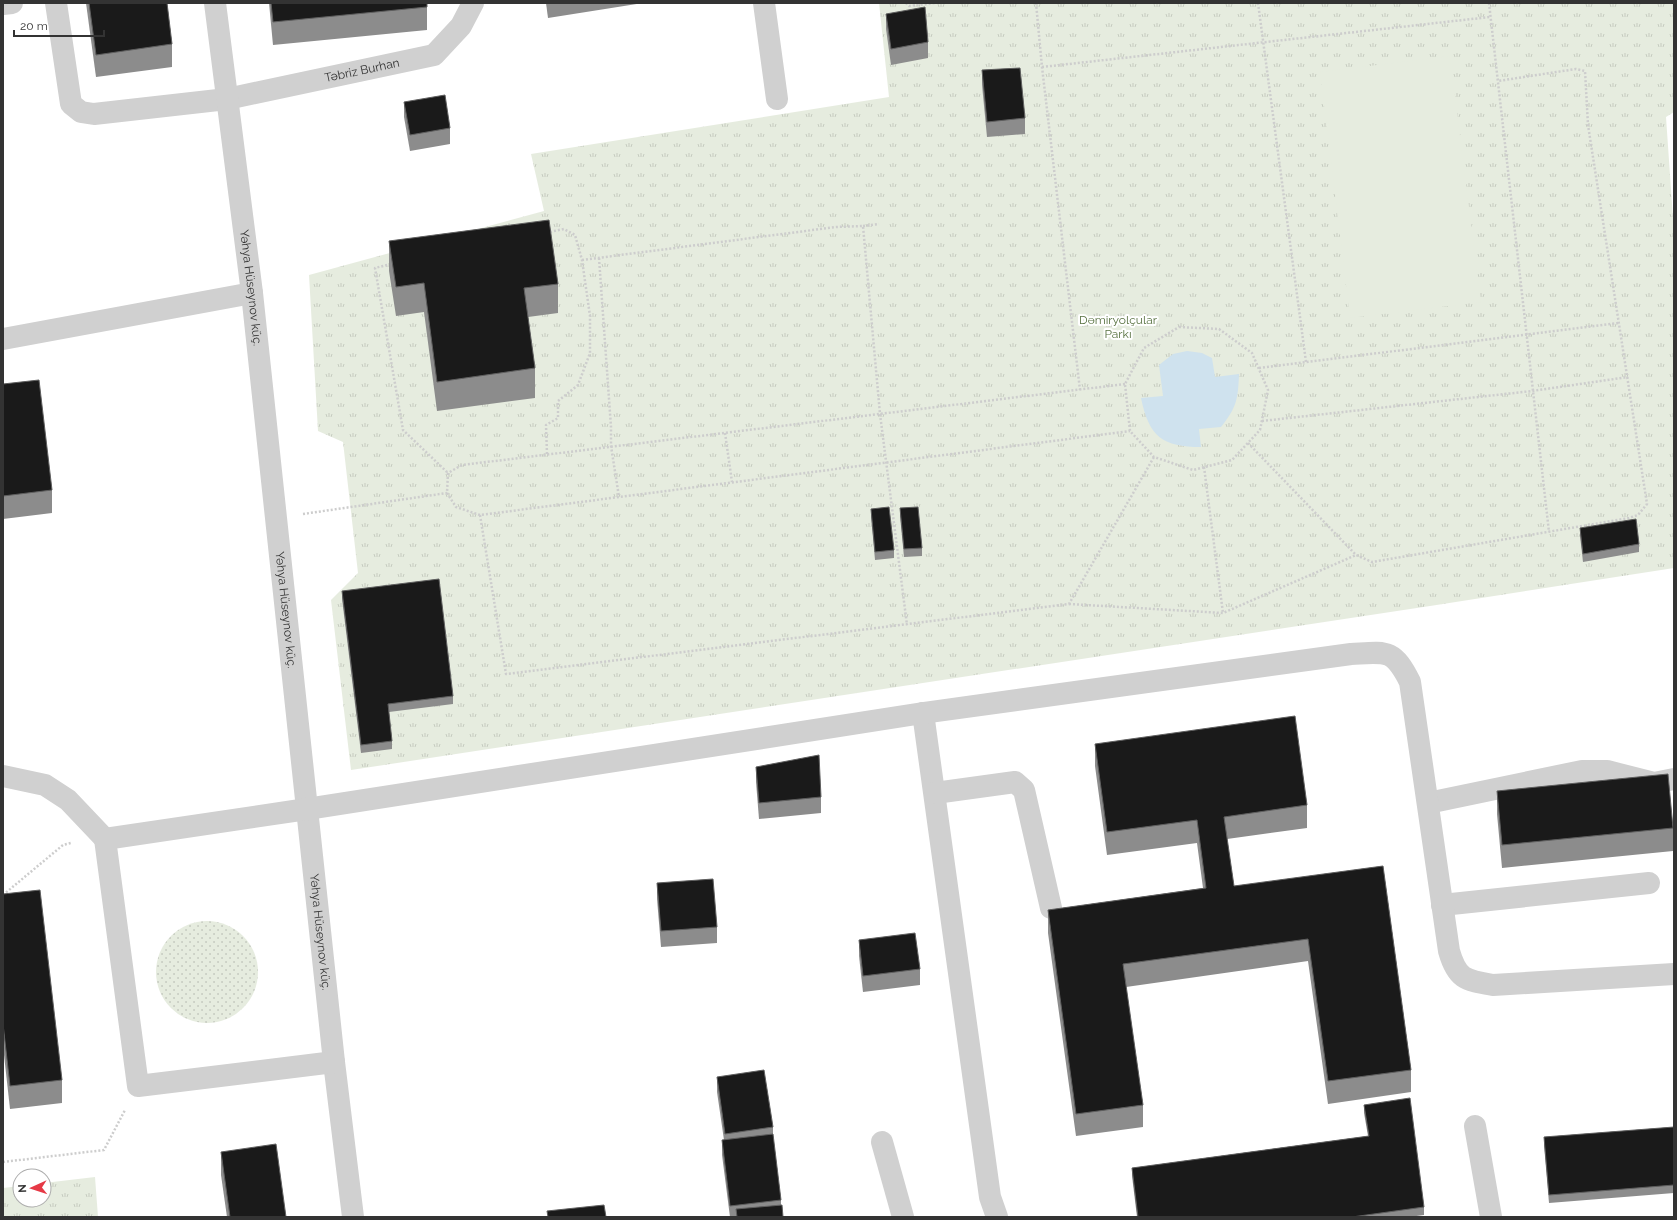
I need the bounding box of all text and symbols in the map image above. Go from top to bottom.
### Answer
scale bar [14,12,104,38]
text: 20 m [20,19,48,33]
street label: Təbriz Burhan [323,56,401,85]
street label: Yəhya Hüseynov küç. [237,229,265,347]
park label: Dəmiryolçular Parkı [1079,313,1158,341]
street label: Yəhya Hüseynov küç. [273,551,299,669]
street label: Yəhya Hüseynov küç. [307,873,333,991]
north arrow [12,1168,52,1208]
text: N [16,1184,29,1193]

